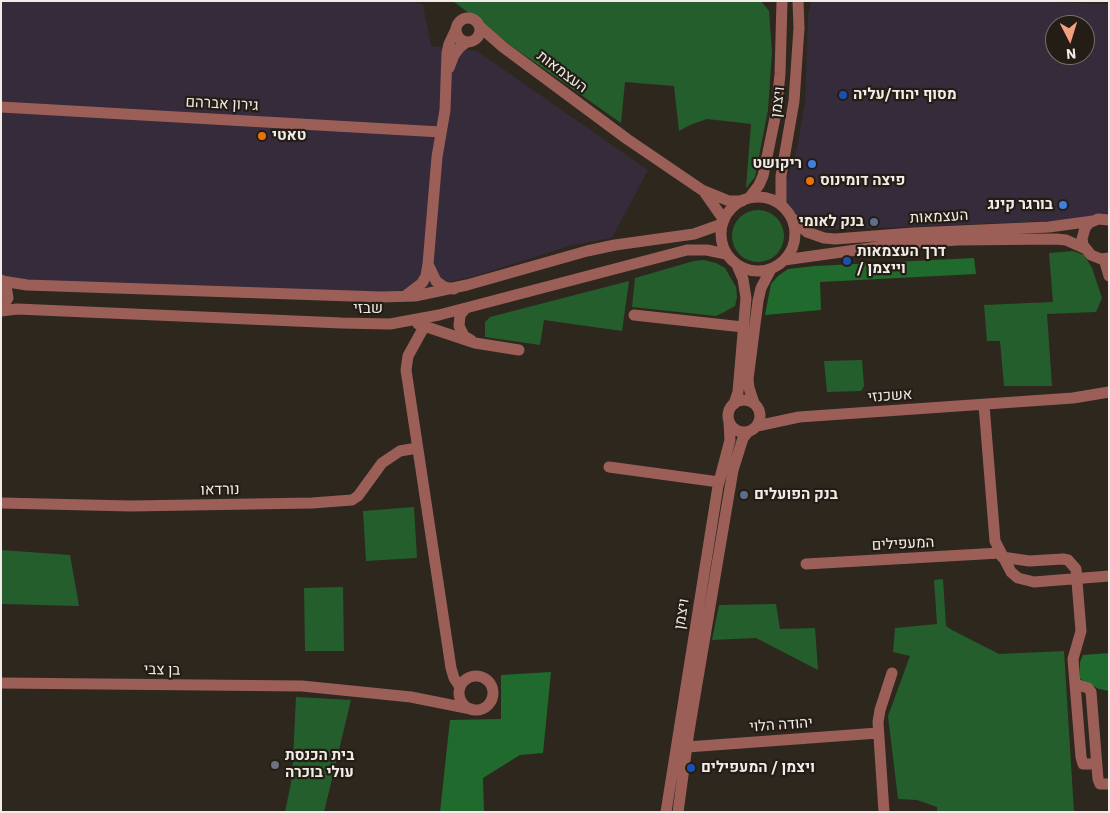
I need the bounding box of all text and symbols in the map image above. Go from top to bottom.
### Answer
north arrow [1045,15,1095,65]
text: N [1065,45,1077,63]
street label: העצמאות [533,47,591,97]
street label: ויצמן [767,86,789,118]
place label: מסוף יהוד/עליה [853,86,957,104]
marker: מסוף יהוד/עליה [837,89,849,101]
street label: גירון אברהם [185,93,259,115]
place label: טאטי [272,127,306,145]
marker: טאטי [256,130,268,142]
place label: ריקושט [752,155,802,173]
marker: ריקושט [806,158,818,170]
place label: פיצה דומינוס [820,172,905,190]
marker: פיצה דומינוס [804,175,816,187]
place label: בורגר קינג [988,196,1053,214]
marker: בורגר קינג [1057,199,1069,211]
street label: העצמאות [909,206,969,228]
place label: בנק לאומי [799,213,864,231]
marker: בנק לאומי [868,216,880,228]
place label: דרך העצמאות / וייצמן [857,243,946,278]
marker: דרך העצמאות / וייצמן [841,255,853,267]
street label: שבזי [353,300,383,318]
street label: אשכנזי [867,385,913,407]
street label: נורדאו [200,481,240,499]
place label: בנק הפועלים [754,486,838,504]
marker: בנק הפועלים [738,489,750,501]
street label: המעפילים [871,533,935,555]
street label: ויצמן [671,597,693,631]
street label: בן צבי [144,661,180,679]
street label: יהודה הלוי [749,714,813,736]
place label: בית הכנסת עולי בוכרה [285,747,354,782]
marker: בית הכנסת עולי בוכרה [269,759,281,771]
place label: ויצמן / המעפילים [701,759,815,777]
marker: ויצמן / המעפילים [685,762,697,774]

